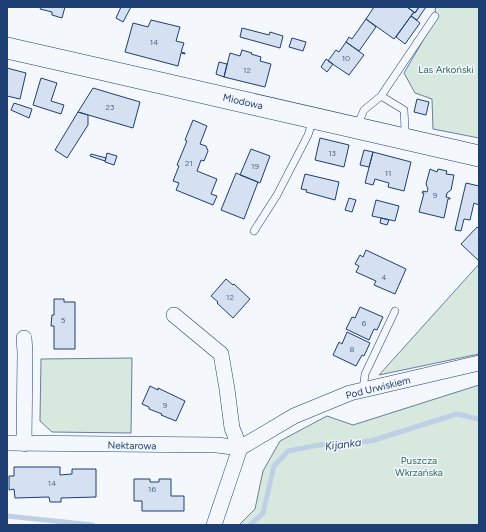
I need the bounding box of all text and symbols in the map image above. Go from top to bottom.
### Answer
house number: 14 [150,37,158,47]
house number: 10 [342,53,350,63]
park label: Las Arkoński [418,63,474,76]
house number: 12 [243,65,251,75]
street label: Miodowa [221,91,264,112]
house number: 23 [106,102,114,112]
house number: 13 [328,148,336,158]
house number: 21 [185,158,193,168]
house number: 19 [251,161,259,171]
house number: 11 [385,168,391,178]
house number: 9 [433,190,438,200]
house number: 4 [382,272,387,282]
house number: 12 [226,292,234,302]
house number: 5 [61,315,66,325]
house number: 6 [362,318,367,328]
house number: 8 [350,344,355,354]
street label: Pod Urwiskiem [344,373,412,402]
house number: 9 [163,400,168,410]
water label: Kijanka [324,436,362,453]
street label: Nektarowa [107,439,156,452]
park label: Puszcza Wkrzańska [395,454,443,479]
house number: 14 [48,478,56,488]
house number: 16 [148,484,156,494]

